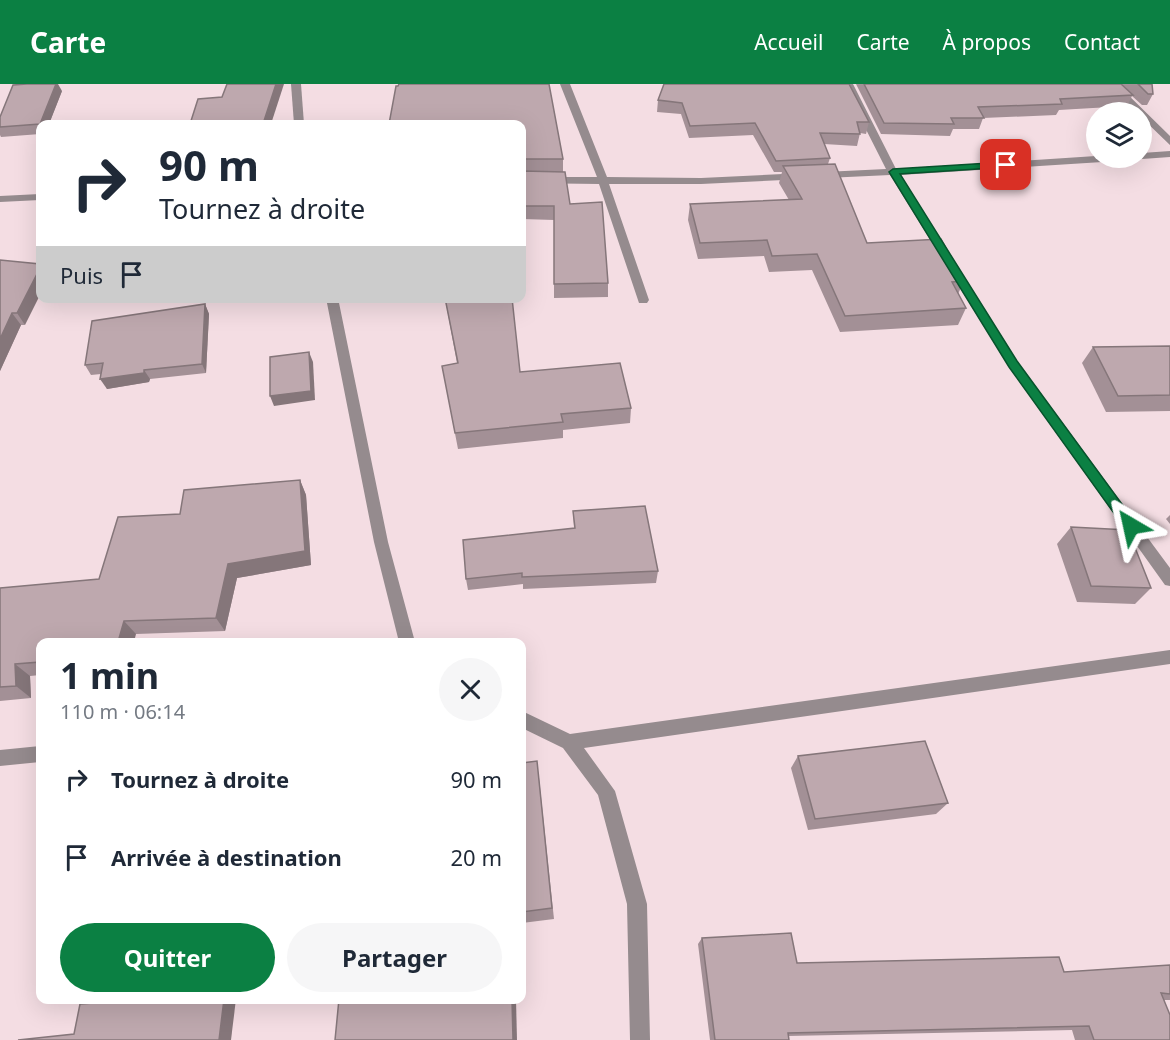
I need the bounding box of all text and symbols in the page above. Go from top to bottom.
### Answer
text: Carte [30,23,106,61]
text: Accueil [754,28,823,56]
text: Carte [856,28,910,56]
text: À propos [943,28,1031,56]
text: Contact [1064,28,1140,56]
map controls [1086,102,1152,168]
button: layers [1086,102,1152,168]
text: 90 m [159,136,259,193]
pin [980,139,1031,190]
icon: right [60,144,138,222]
icon: arrive [989,148,1022,181]
text: Tournez à droite [159,190,365,227]
icon: arrive [115,258,148,291]
text: Puis [60,260,103,290]
position arrow [1099,494,1163,558]
text: 1 min [60,651,159,700]
button: close [439,658,502,721]
text: 110 m · 06:14 [60,698,185,725]
icon: right [60,763,93,796]
text: Tournez à droite [111,764,289,794]
text: 90 m [451,764,502,794]
icon: arrive [60,841,93,874]
text: Arrivée à destination [111,842,342,872]
text: 20 m [451,842,502,872]
button: Quitter [60,923,275,992]
button: Partager [287,923,502,992]

